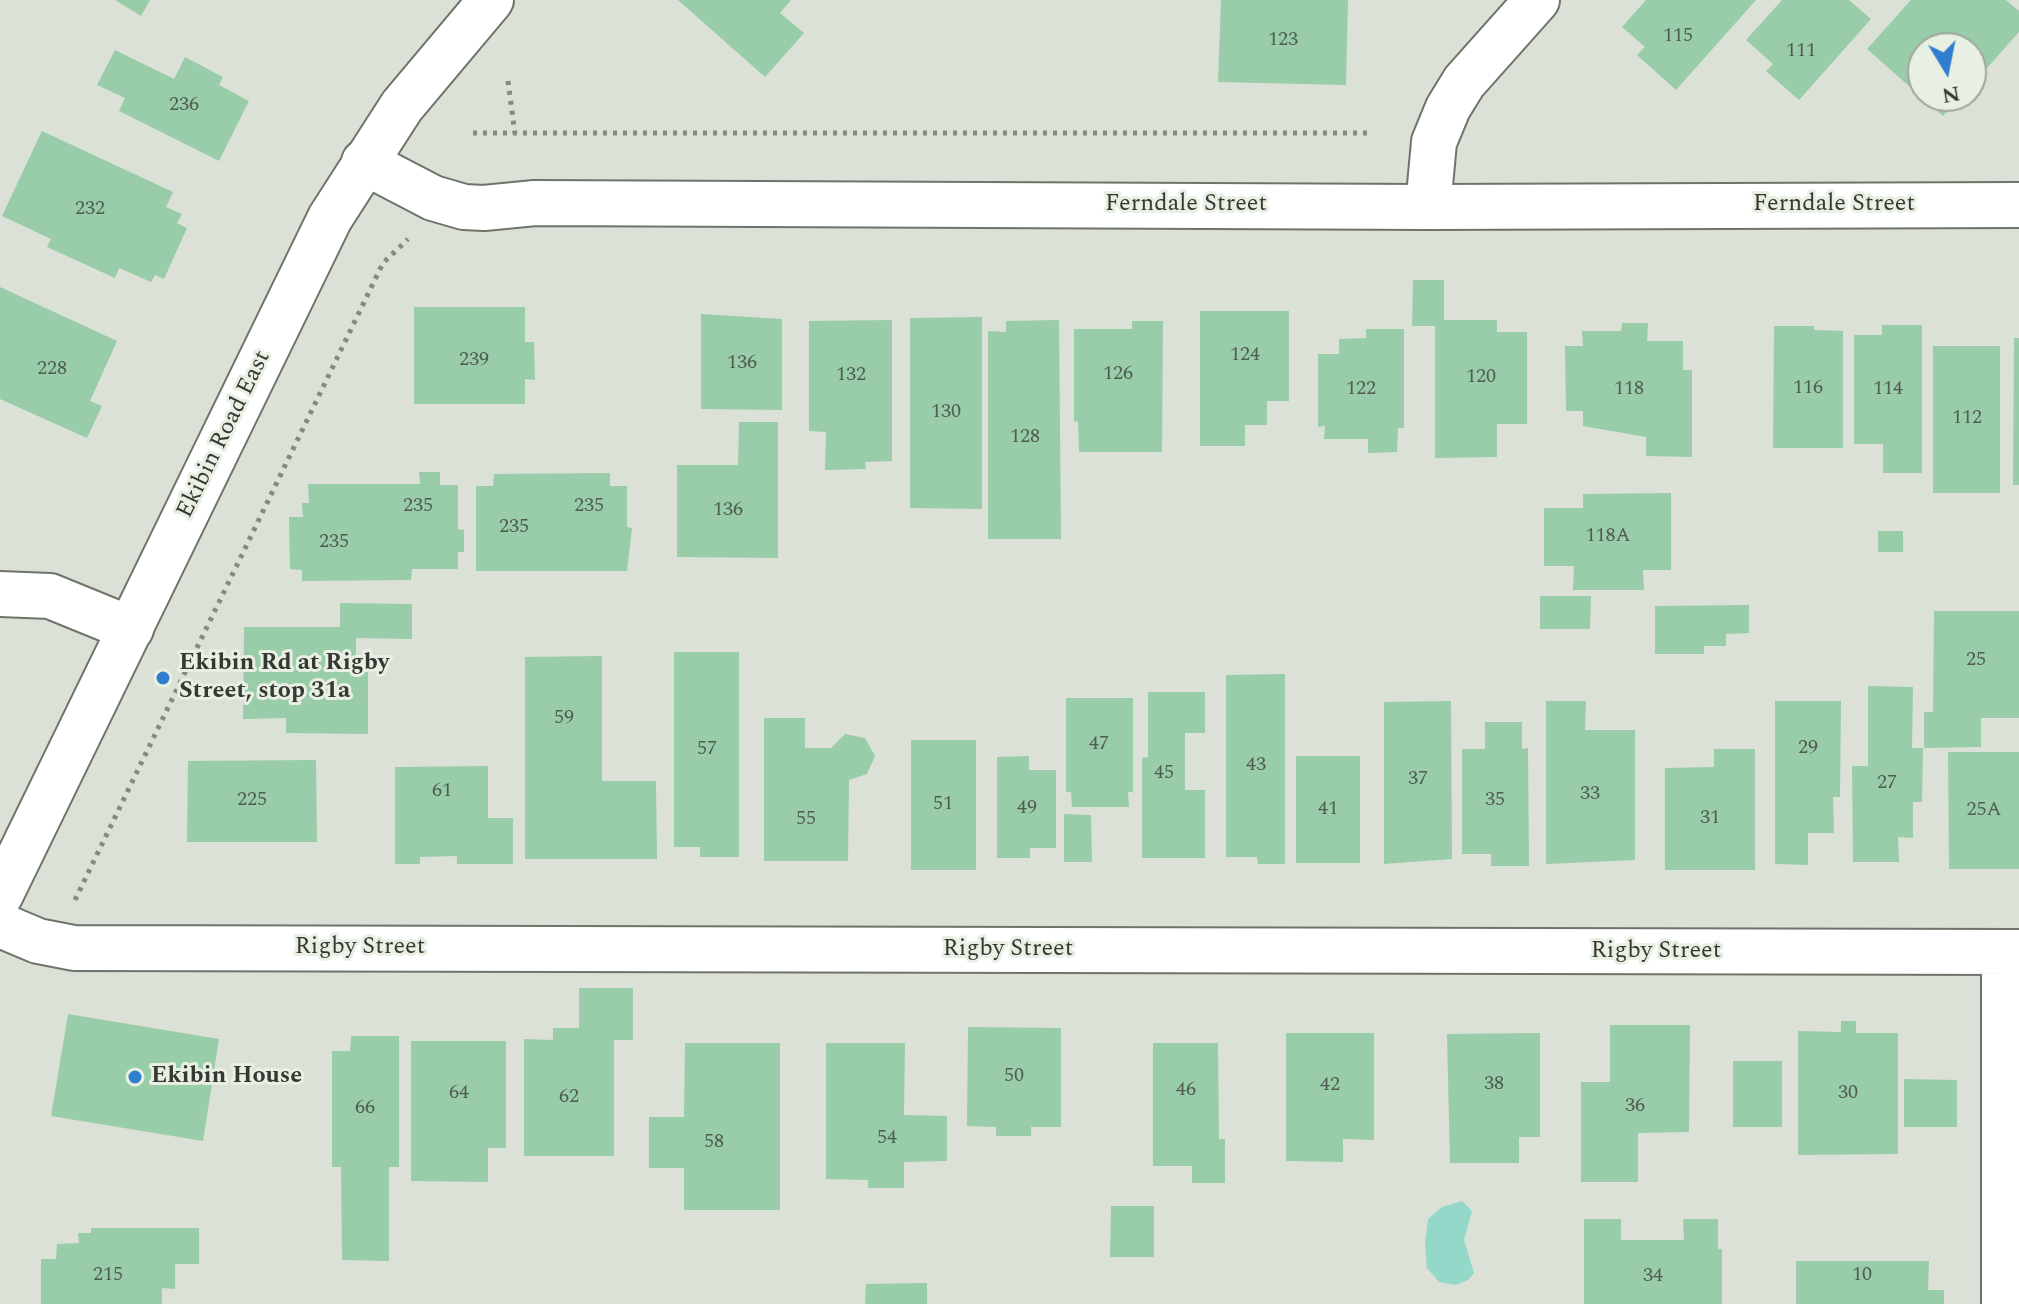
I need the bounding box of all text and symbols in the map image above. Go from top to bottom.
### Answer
house number: 115 [1663,25,1693,49]
house number: 123 [1268,29,1298,53]
north arrow [1907,32,1987,112]
house number: 111 [1786,40,1816,64]
text: N [1939,76,1963,112]
house number: 236 [169,94,199,118]
street label: Ferndale Street [1105,191,1267,219]
street label: Ferndale Street [1753,191,1915,219]
house number: 232 [75,198,105,222]
house number: 124 [1230,344,1260,368]
street label: Ekibin Road East [172,346,278,524]
house number: 239 [459,349,489,373]
house number: 136 [727,352,757,376]
house number: 228 [37,358,67,382]
house number: 126 [1103,363,1133,387]
house number: 132 [836,364,866,388]
house number: 120 [1466,366,1496,390]
house number: 116 [1793,377,1823,401]
house number: 122 [1346,378,1376,402]
house number: 118 [1614,378,1644,402]
house number: 114 [1873,378,1903,402]
house number: 130 [931,401,961,425]
house number: 112 [1952,407,1982,431]
house number: 128 [1010,426,1040,450]
house number: 235 [403,495,433,519]
house number: 235 [574,495,604,519]
house number: 136 [713,499,743,523]
house number: 235 [499,516,529,540]
house number: 118A [1586,525,1630,549]
house number: 235 [319,531,349,555]
house number: 25 [1966,649,1986,673]
place label: Ekibin Rd at Rigby Street, stop 31a [179,650,389,706]
marker: Ekibin Rd at Rigby Street, stop 31a [154,669,172,687]
house number: 59 [554,707,574,731]
house number: 47 [1089,733,1109,757]
house number: 29 [1798,737,1818,761]
house number: 57 [697,738,717,762]
house number: 43 [1246,754,1266,778]
house number: 45 [1154,762,1174,786]
house number: 37 [1408,768,1428,792]
house number: 27 [1877,772,1897,796]
house number: 61 [432,780,452,804]
house number: 33 [1580,783,1600,807]
house number: 225 [237,789,267,813]
house number: 35 [1485,789,1505,813]
house number: 51 [933,793,953,817]
house number: 49 [1017,797,1037,821]
house number: 41 [1318,798,1338,822]
house number: 25A [1967,799,2001,823]
house number: 31 [1700,807,1720,831]
house number: 55 [796,808,816,832]
street label: Rigby Street [295,934,425,962]
street label: Rigby Street [943,936,1073,964]
street label: Rigby Street [1591,938,1721,966]
place label: Ekibin House [151,1063,302,1091]
house number: 50 [1004,1065,1024,1089]
marker: Ekibin House [126,1068,144,1086]
house number: 38 [1484,1073,1504,1097]
house number: 42 [1320,1074,1340,1098]
house number: 46 [1176,1079,1196,1103]
house number: 64 [449,1082,469,1106]
house number: 30 [1838,1082,1858,1106]
house number: 62 [559,1086,579,1110]
house number: 36 [1625,1095,1645,1119]
house number: 66 [355,1097,375,1121]
house number: 54 [877,1127,897,1151]
house number: 58 [704,1131,724,1155]
house number: 215 [93,1264,123,1288]
house number: 10 [1852,1264,1872,1288]
house number: 34 [1643,1265,1663,1289]

